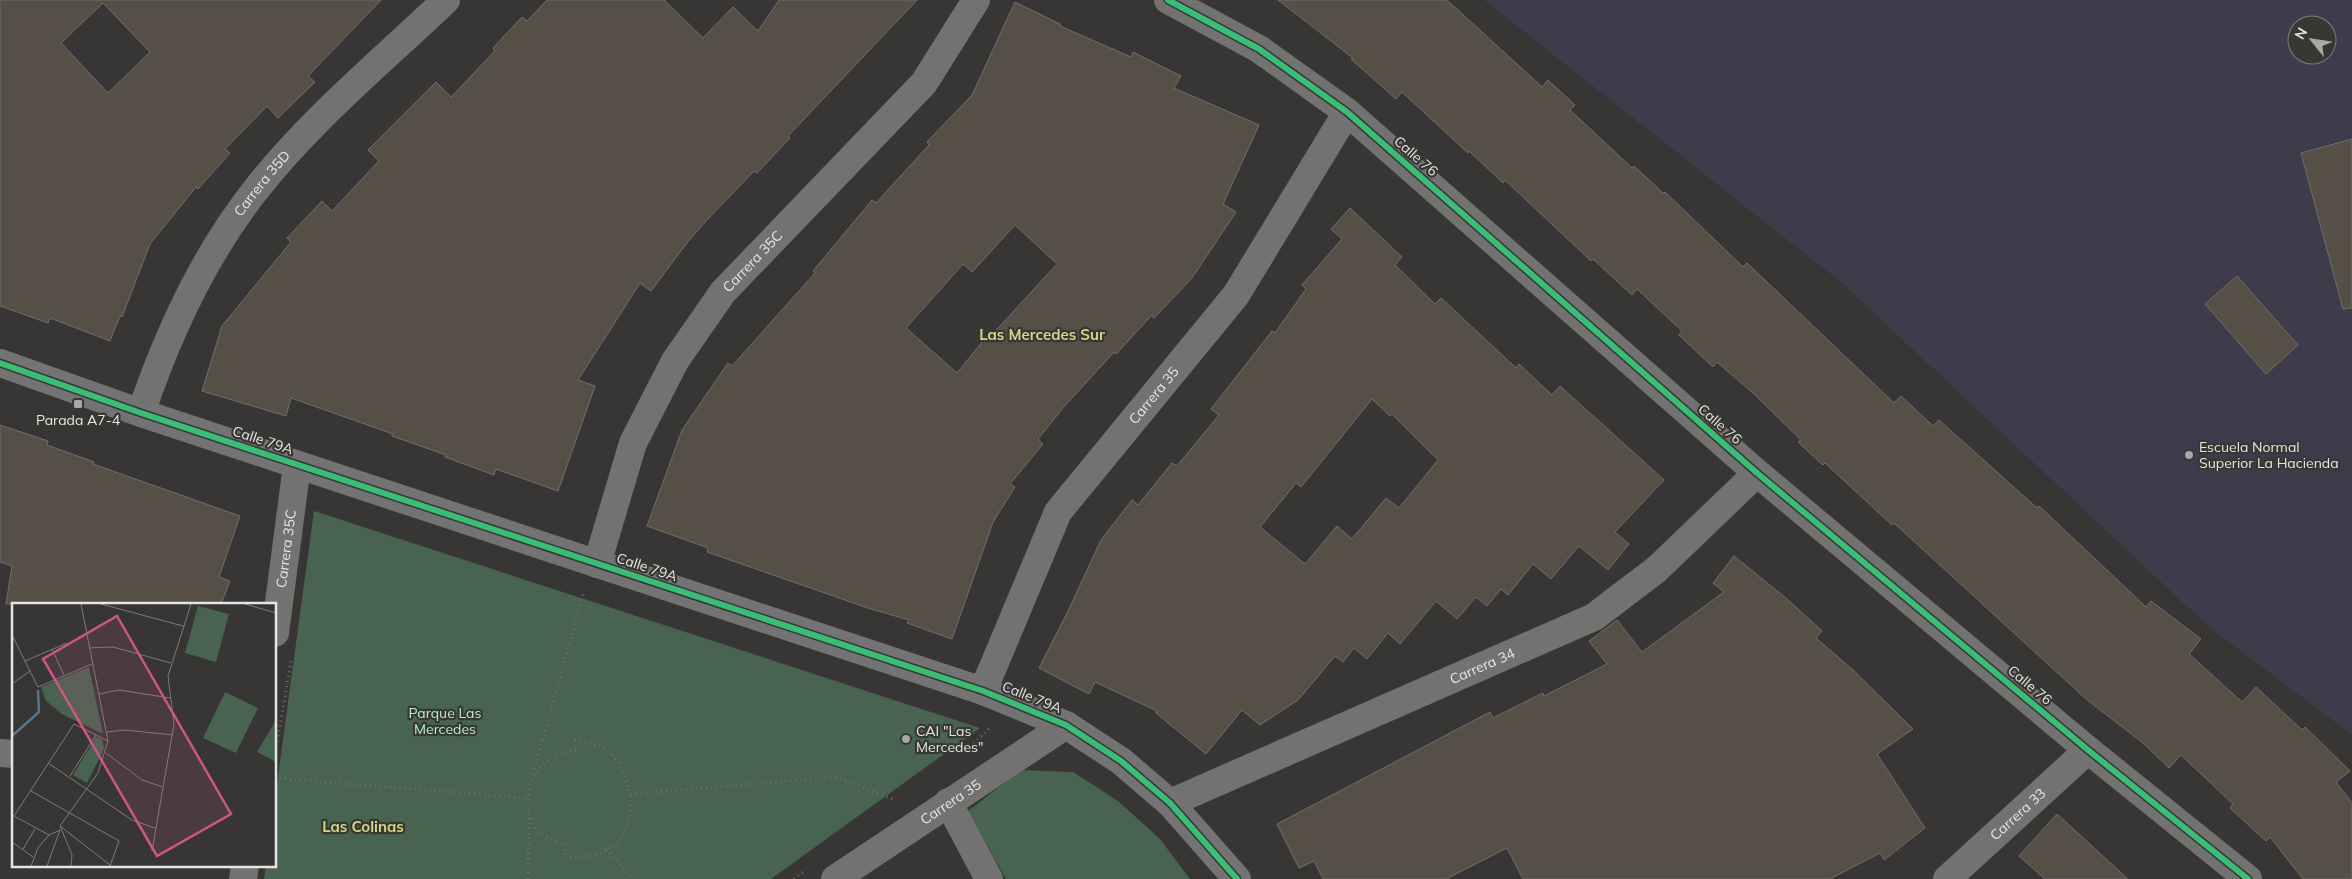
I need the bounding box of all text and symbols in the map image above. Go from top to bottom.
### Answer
north arrow [2287,15,2337,65]
text: N [2290,24,2311,43]
street label: Calle 76 [1390,132,1442,180]
street label: Carrera 35D [230,147,294,220]
street label: Carrera 35C [719,227,786,296]
district label: Las Mercedes Sur [979,325,1105,344]
street label: Carrera 35 [1125,363,1183,428]
marker: Parada A7-4 [72,398,84,410]
street label: Calle 76 [1694,400,1746,448]
place label: Parada A7-4 [36,411,121,429]
street label: Calle 79A [230,422,296,458]
place label: Escuela Normal Superior La Hacienda [2199,438,2339,472]
marker: Escuela Normal Superior La Hacienda [2183,449,2195,461]
street label: Carrera 35C [272,508,300,589]
street label: Calle 79A [614,549,680,585]
inset map [12,603,276,866]
street label: Carrera 34 [1447,644,1518,688]
street label: Calle 76 [2004,661,2056,709]
street label: Calle 79A [1000,677,1065,717]
park label: Parque Las Mercedes [409,704,481,738]
place label: CAI "Las Mercedes" [916,722,983,756]
marker: CAI "Las Mercedes" [900,733,912,745]
street label: Carrera 35 [917,775,985,829]
street label: Carrera 33 [1986,784,2049,844]
district label: Las Colinas [322,817,404,836]

